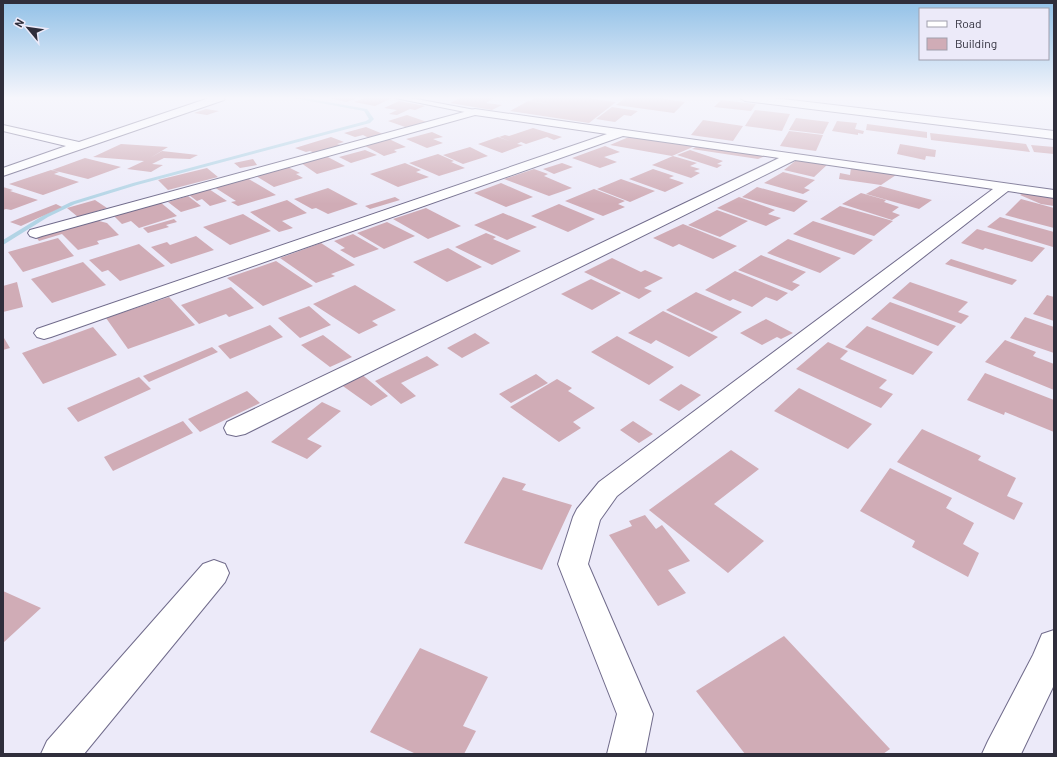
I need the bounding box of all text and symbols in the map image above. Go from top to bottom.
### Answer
north arrow [8,8,48,48]
legend [919,8,1049,60]
text: Road [955,16,982,30]
text: N [11,17,26,29]
text: Building [955,36,997,50]

